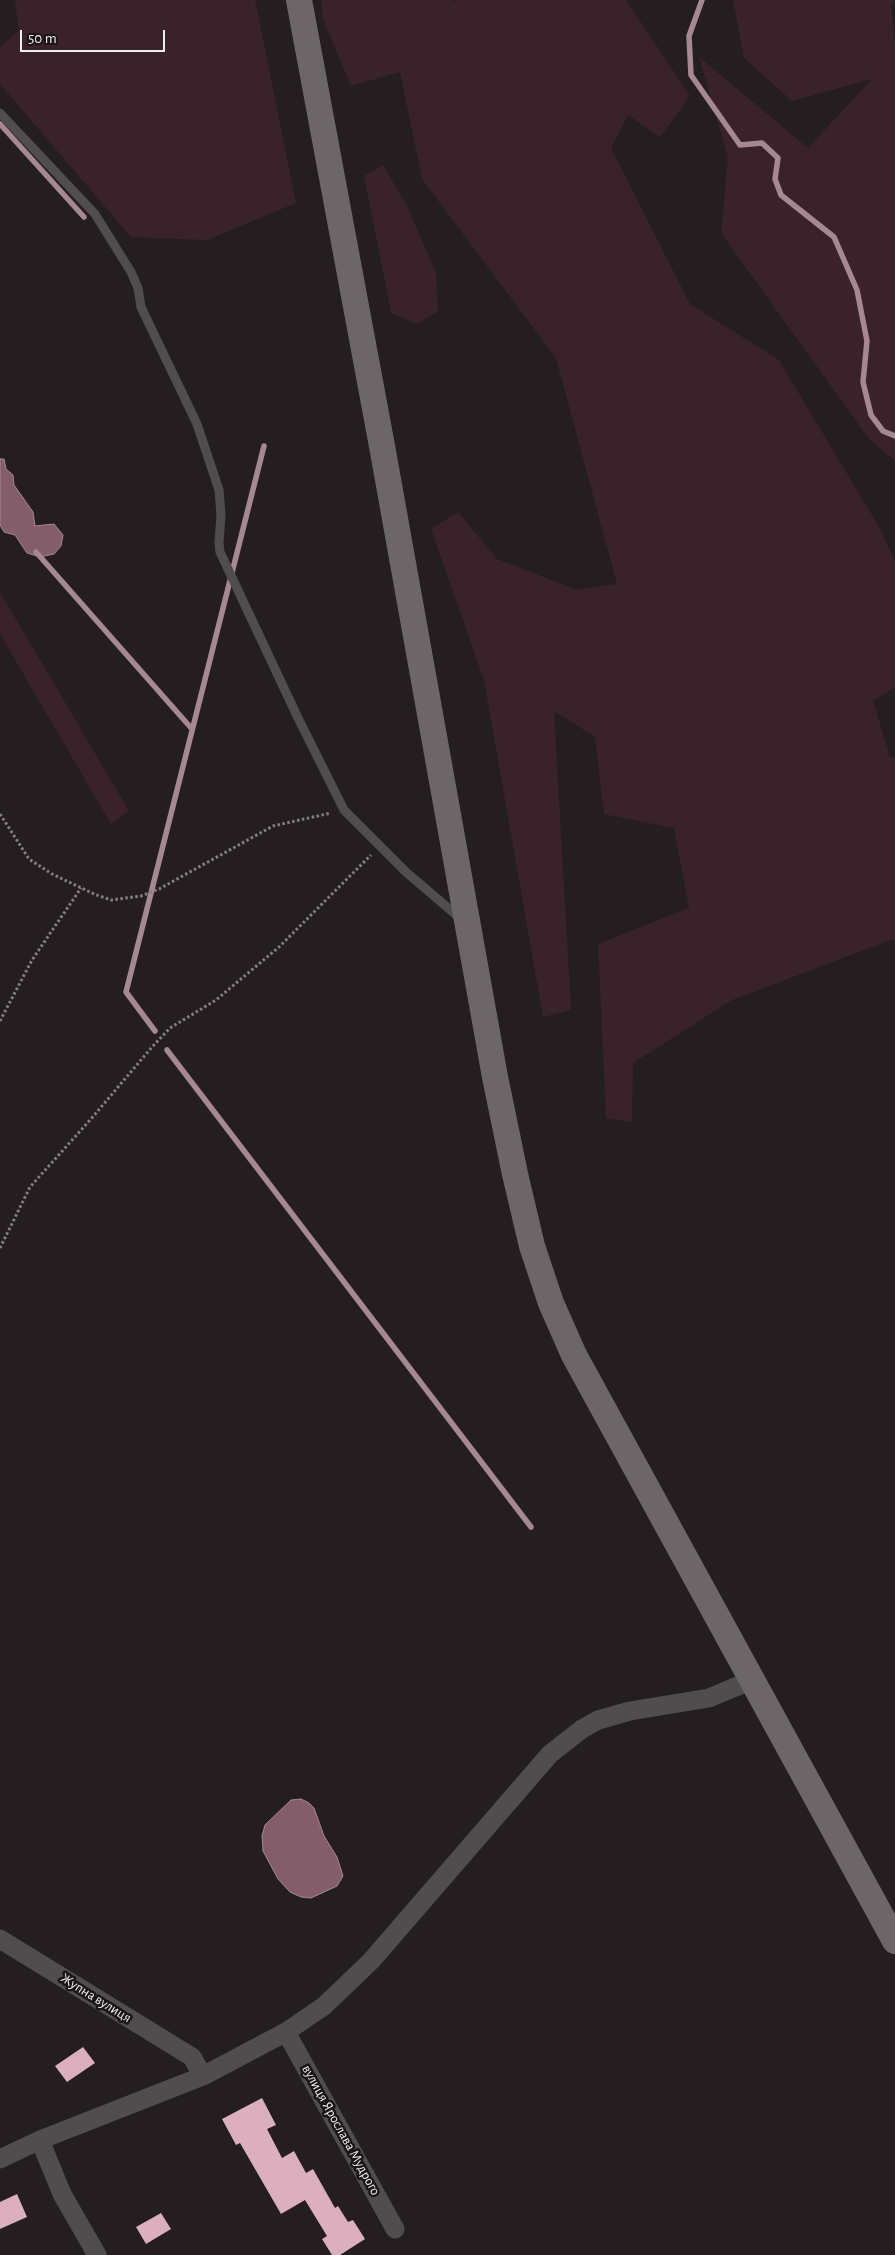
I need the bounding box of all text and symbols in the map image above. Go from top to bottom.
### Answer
scale bar [22,20,168,52]
text: 50 m [28,31,57,46]
street label: Жупна вулиця [57,1970,135,2026]
street label: вулиця Ярослава Мудрого [298,2062,384,2198]

